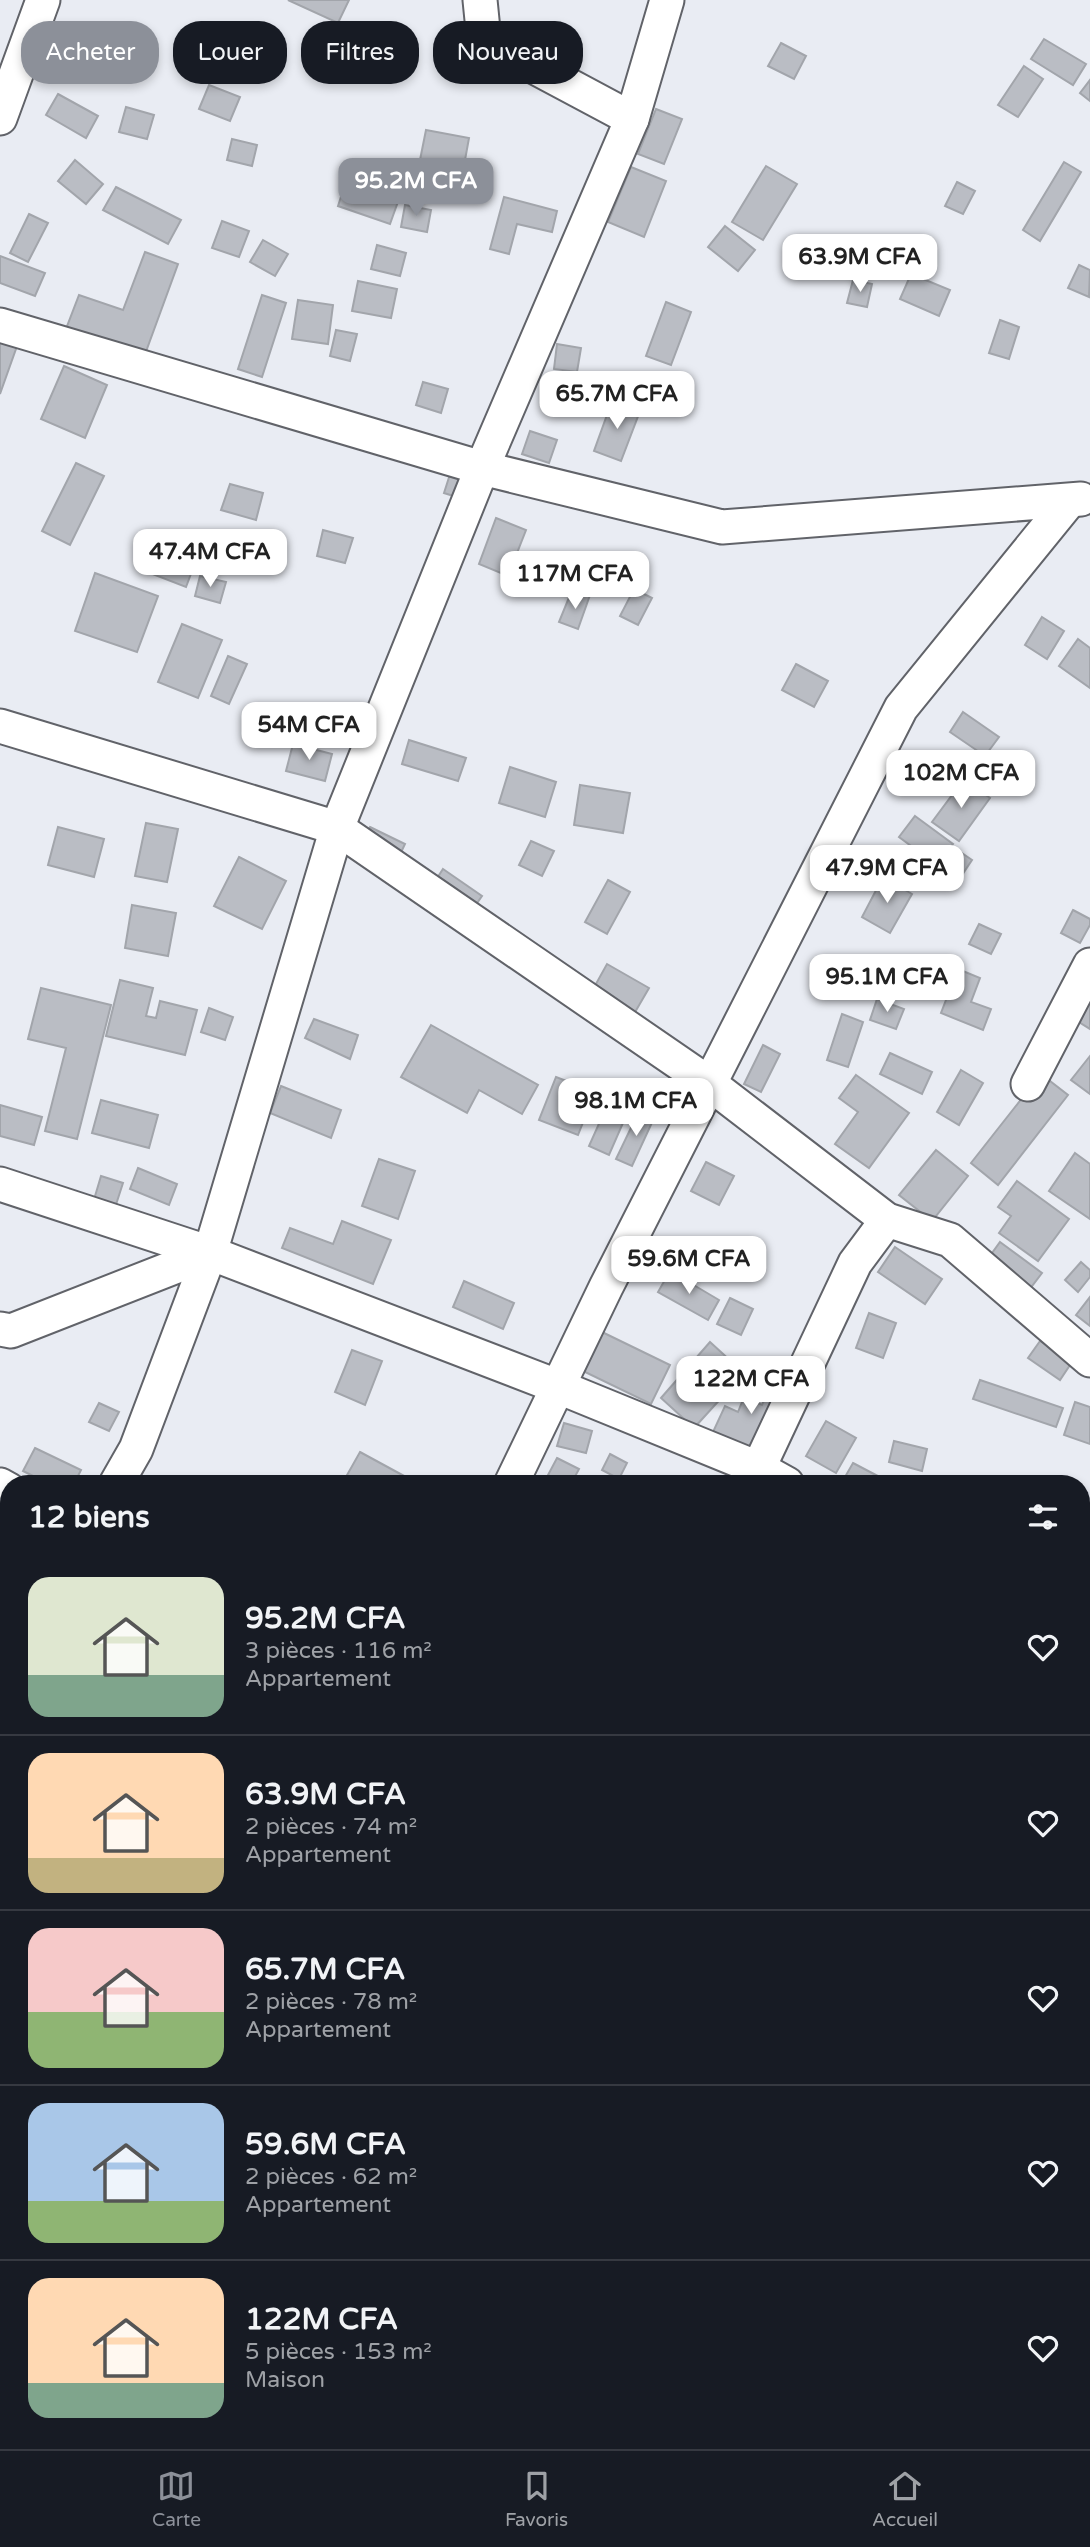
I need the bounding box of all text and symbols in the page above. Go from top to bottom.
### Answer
chip: Acheter [21,21,159,84]
chip: Louer [173,21,287,84]
chip: Filtres [301,21,419,84]
chip: Nouveau [433,21,583,84]
pin: 95.2M CFA [336,158,496,218]
text: 95.2M CFA [354,167,478,195]
pin: 63.9M CFA [780,234,940,294]
text: 63.9M CFA [798,243,922,271]
pin: 65.7M CFA [537,372,697,431]
text: 65.7M CFA [556,380,678,408]
pin: 47.4M CFA [130,530,290,589]
text: 47.4M CFA [149,538,271,566]
pin: 117M CFA [503,552,647,611]
text: 117M CFA [516,560,634,588]
pin: 54M CFA [244,702,374,762]
text: 54M CFA [257,711,361,739]
pin: 102M CFA [889,750,1033,810]
text: 102M CFA [902,759,1020,787]
pin: 47.9M CFA [807,846,967,905]
text: 47.9M CFA [826,854,948,882]
pin: 95.1M CFA [807,954,967,1014]
text: 95.1M CFA [825,963,949,991]
pin: 98.1M CFA [556,1078,716,1138]
text: 98.1M CFA [574,1087,698,1115]
pin: 59.6M CFA [609,1236,769,1296]
text: 59.6M CFA [627,1245,751,1273]
pin: 122M CFA [679,1356,823,1416]
text: 122M CFA [692,1365,810,1393]
icon: filters [1024,1498,1062,1536]
text: 12 biens [28,1499,150,1536]
text: 95.2M CFA [245,1600,406,1637]
icon: home [84,1605,168,1689]
icon: heart [1024,1628,1062,1666]
text: 3 pièces · 116 m² [245,1637,432,1665]
text: Appartement [245,1665,391,1693]
text: 63.9M CFA [245,1776,406,1813]
icon: home [84,1781,168,1865]
icon: heart [1024,1804,1062,1842]
text: 2 pièces · 74 m² [245,1813,417,1841]
text: Appartement [245,1841,391,1869]
text: 65.7M CFA [245,1951,405,1988]
icon: home [84,1956,168,2040]
icon: heart [1024,1979,1062,2017]
text: 2 pièces · 78 m² [245,1988,417,2016]
text: Appartement [245,2016,391,2044]
text: 59.6M CFA [245,2126,406,2163]
icon: home [84,2131,168,2215]
icon: heart [1024,2154,1062,2192]
text: 2 pièces · 62 m² [245,2163,417,2191]
text: Appartement [245,2191,391,2219]
text: 122M CFA [245,2301,398,2338]
icon: home [84,2306,168,2390]
icon: heart [1024,2329,1062,2367]
text: 5 pièces · 153 m² [245,2338,432,2366]
text: Maison [245,2366,325,2394]
tab: Carte [152,2467,201,2531]
tab: Favoris [505,2467,568,2531]
tab: Accueil [872,2467,938,2531]

